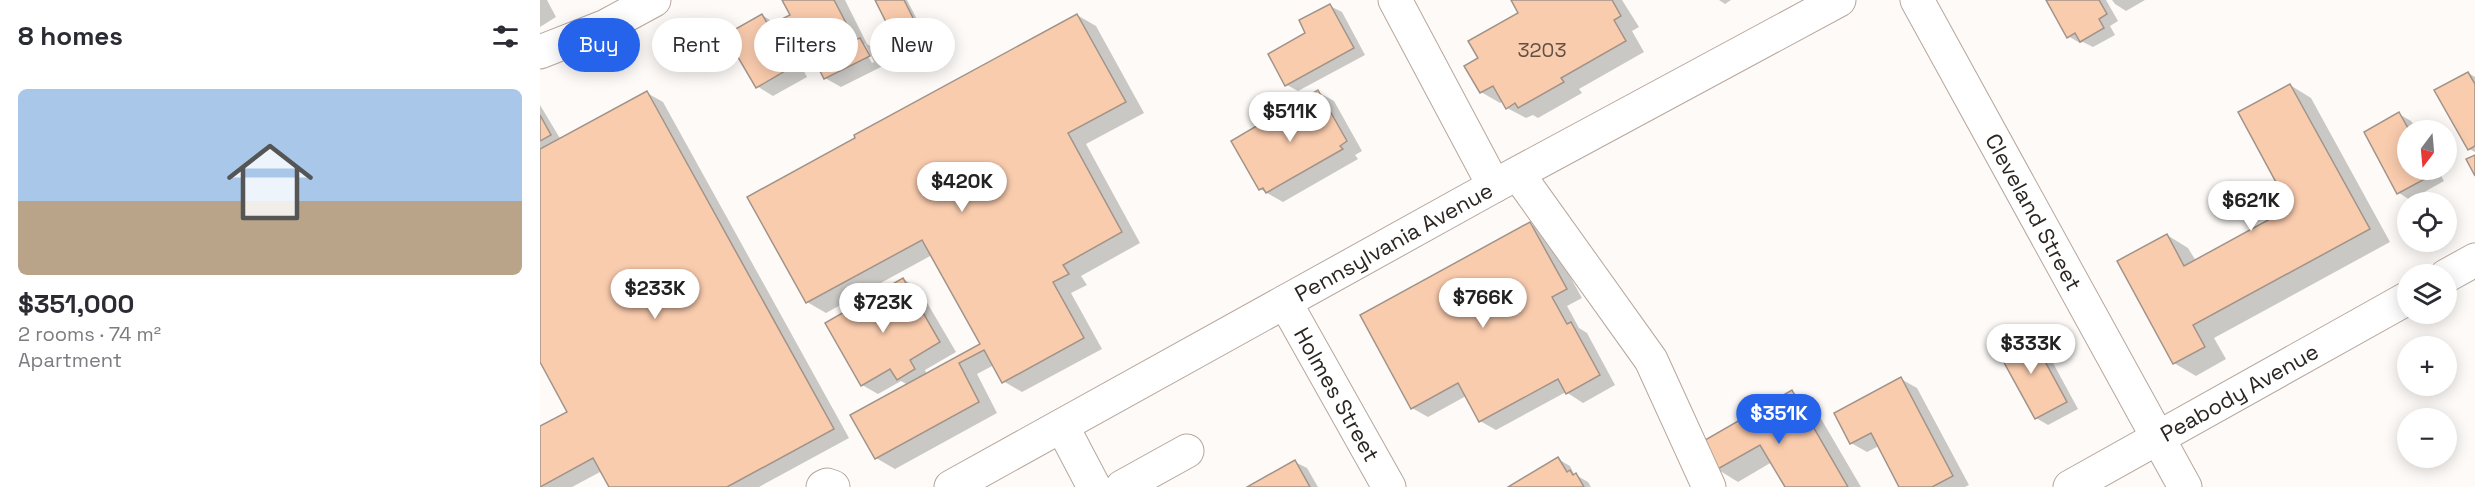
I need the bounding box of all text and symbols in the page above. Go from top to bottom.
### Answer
chip: Buy [558,18,640,72]
chip: Rent [652,18,742,72]
chip: Filters [754,18,858,72]
chip: New [870,18,955,72]
text: 8 homes [18,19,123,53]
icon: filters [489,20,522,53]
house number: 3203 [1517,37,1567,63]
pin: $511K [1248,92,1332,143]
text: $511K [1263,98,1317,124]
north arrow [2397,120,2457,180]
map controls [2397,120,2457,468]
icon: home [216,128,324,236]
street label: Cleveland Street [1979,129,2088,296]
pin: $420K [920,162,1004,213]
text: $420K [931,168,993,194]
street label: Pennsylvania Avenue [1290,176,1498,308]
pin: $621K [2209,181,2293,232]
text: $621K [2222,187,2280,213]
button: locate [2397,192,2457,252]
button: layers [2397,264,2457,324]
pin: $233K [613,269,697,320]
text: $233K [625,275,685,301]
pin: $766K [1441,278,1525,329]
pin: $723K [841,283,925,334]
text: $766K [1453,284,1513,310]
text: $351,000 [18,287,134,321]
text: $723K [853,289,913,315]
text: 2 rooms · 74 m² [18,321,161,347]
street label: Holmes Street [1288,322,1386,467]
pin: $333K [1989,324,2073,375]
text: $333K [2000,330,2062,356]
button: + [2397,336,2457,396]
street label: Peabody Avenue [2155,337,2323,448]
text: Apartment [18,347,122,373]
pin: $351K [1737,394,1821,445]
text: $351K [1750,400,1808,426]
button: − [2397,408,2457,468]

